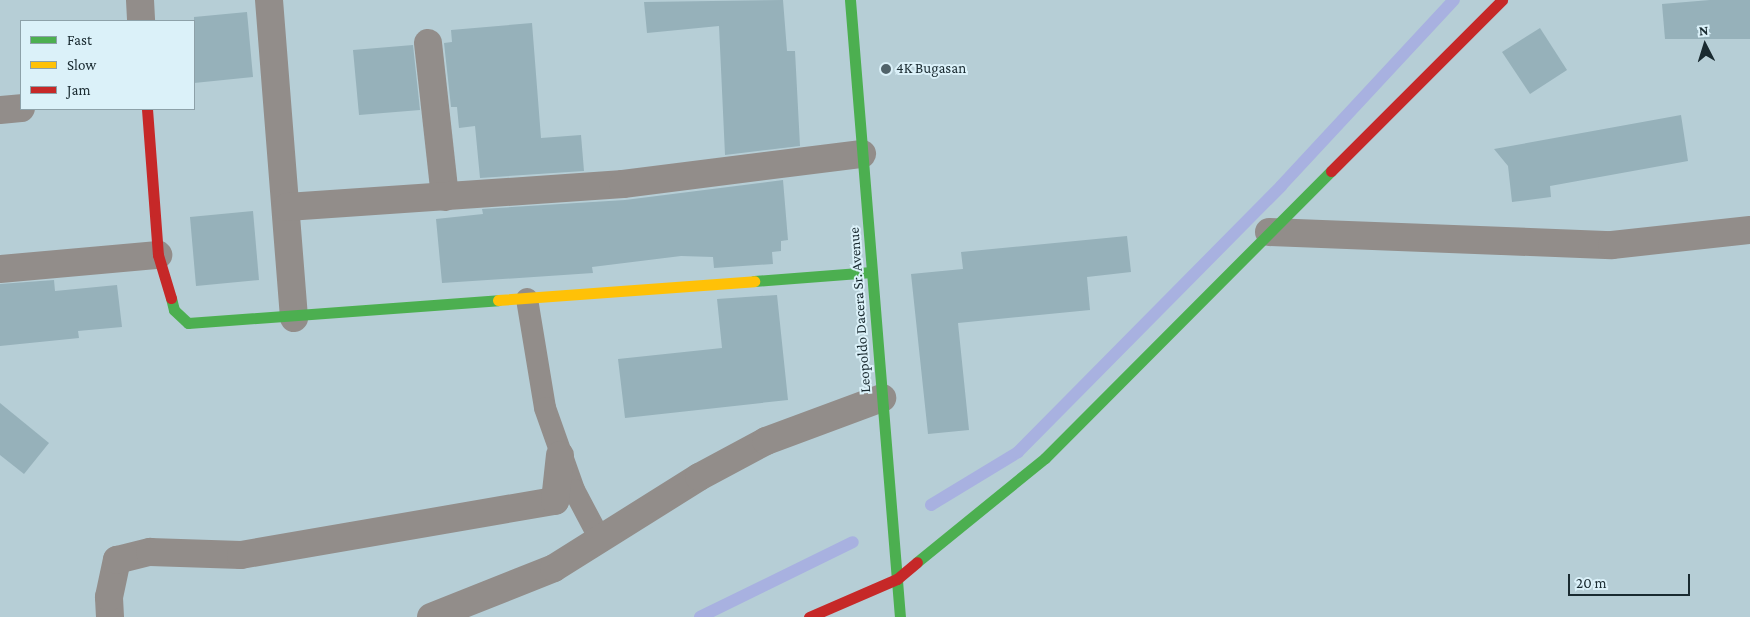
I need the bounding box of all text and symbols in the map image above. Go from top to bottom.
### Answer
legend [20,20,195,110]
north arrow [1680,20,1730,70]
text: N [1698,22,1709,38]
text: Fast [67,32,92,48]
text: Slow [67,57,96,73]
place label: 4K Bugasan [896,60,966,78]
marker: 4K Bugasan [880,63,892,75]
text: Jam [67,82,90,98]
street label: Leopoldo Dacera Sr. Avenue [845,227,875,393]
scale bar [1570,564,1692,596]
text: 20 m [1576,575,1607,591]

